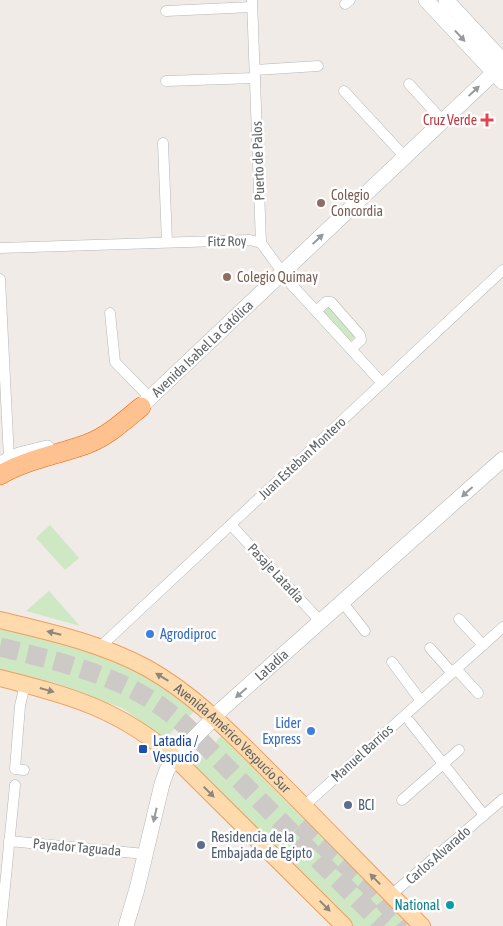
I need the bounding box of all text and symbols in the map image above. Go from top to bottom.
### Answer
one-way arrow [454,29,466,41]
one-way arrow [468,85,480,97]
place label: Cruz Verde [423,112,477,128]
marker: Cruz Verde [481,114,493,126]
street label: Puerto de Palos [249,121,267,201]
place label: Colegio Concordia [331,187,383,219]
marker: Colegio Concordia [315,197,327,209]
street label: Fitz Roy [207,233,247,249]
one-way arrow [312,233,324,245]
place label: Colegio Quimay [237,269,318,285]
marker: Colegio Quimay [221,271,233,283]
street label: Avenida Isabel La Católica [148,297,256,400]
street label: Juan Esteban Montero [255,414,349,502]
one-way arrow [461,486,473,498]
street label: Pasaje Latadía [245,540,307,606]
place label: Agrodiproc [160,626,217,642]
marker: Agrodiproc [144,628,156,640]
one-way arrow [46,629,61,637]
street label: Latadía [252,646,291,684]
one-way arrow [155,673,168,682]
street label: Avenida Américo Vespucio Sur [171,680,295,797]
one-way arrow [40,687,55,695]
one-way arrow [235,687,247,699]
place label: Lider Express [262,715,302,747]
street label: Manuel Barrios [328,721,396,785]
marker: Lider Express [305,725,317,737]
place label: Latadia / Vespucio [153,733,199,765]
marker: Latadia / Vespucio [137,743,149,755]
one-way arrow [203,786,215,798]
place label: BCI [358,797,375,813]
marker: BCI [342,799,354,811]
one-way arrow [151,807,159,822]
street label: Carlos Alvarado [403,823,473,887]
place label: Residencia de la Embajada de Egipto [211,829,312,861]
street label: Payador Taguada [32,835,122,859]
marker: Residencia de la Embajada de Egipto [195,839,207,851]
one-way arrow [370,873,382,885]
place label: National [394,897,440,913]
marker: National [444,899,456,911]
one-way arrow [318,900,330,912]

